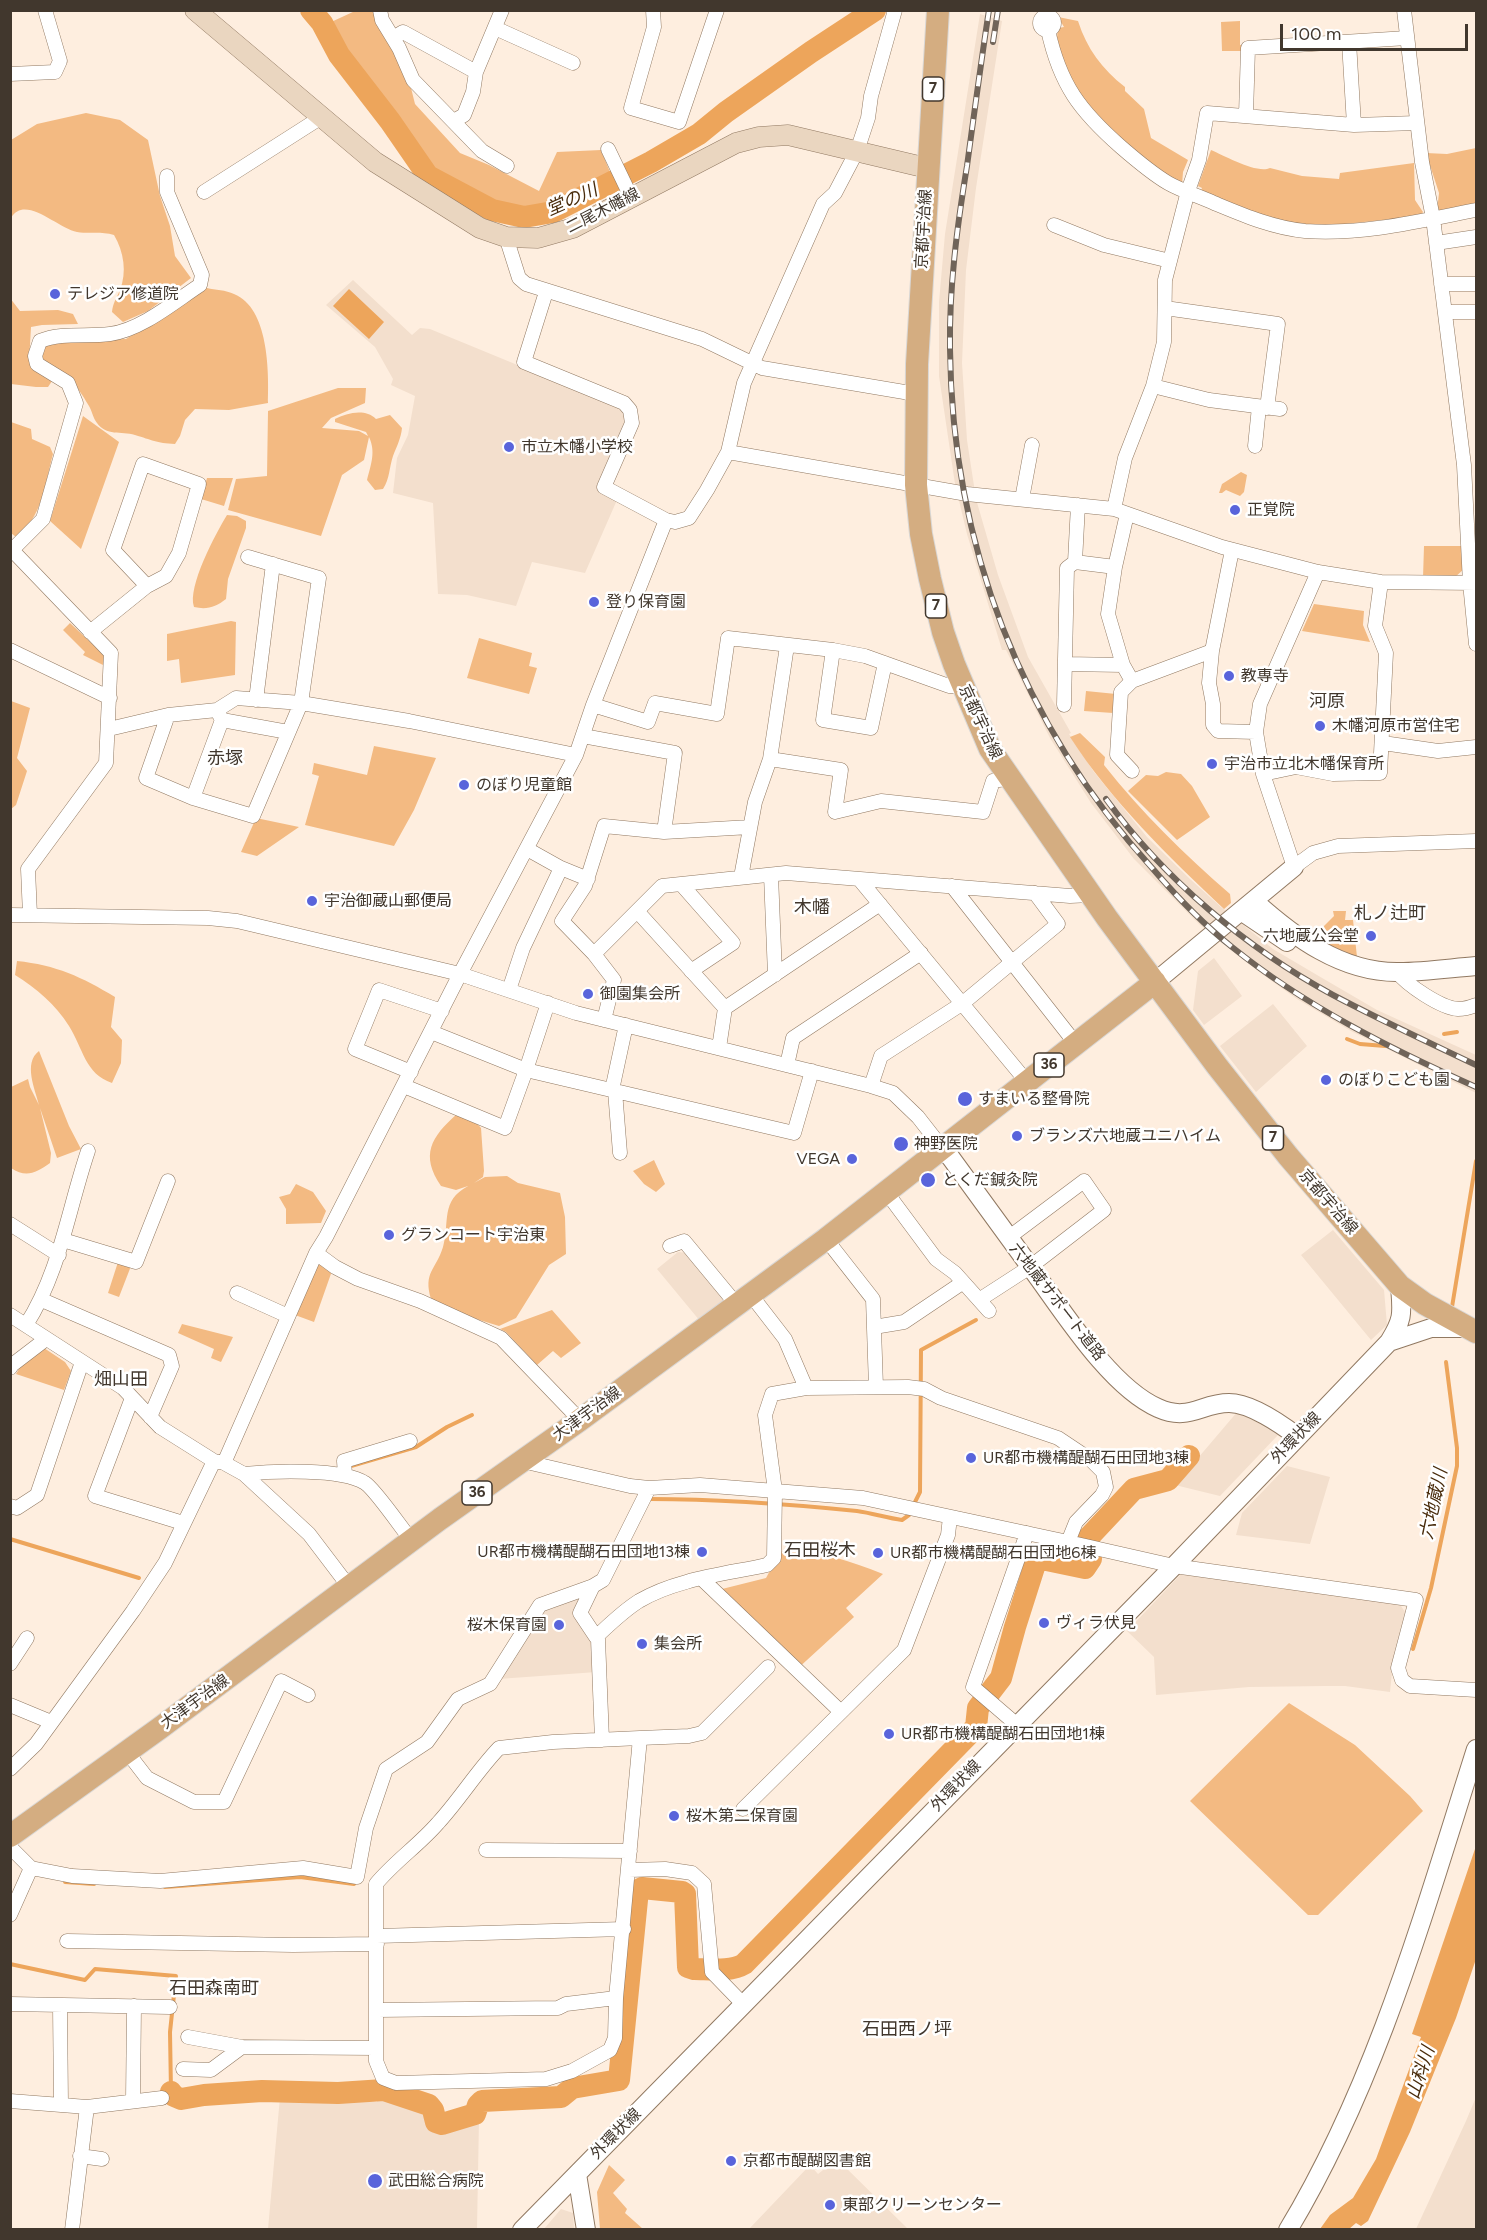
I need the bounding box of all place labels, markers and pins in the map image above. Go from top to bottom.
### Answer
place label: テレジア修道院 [67,284,179,304]
marker: テレジア修道院 [48,287,62,301]
place label: 市立木幡小学校 [521,437,633,457]
marker: 市立木幡小学校 [502,440,516,454]
place label: 正覚院 [1247,500,1295,520]
marker: 正覚院 [1228,503,1242,517]
place label: 登り保育園 [606,592,686,612]
marker: 登り保育園 [587,595,601,609]
place label: 教専寺 [1241,666,1289,686]
marker: 教専寺 [1222,669,1236,683]
place label: 木幡河原市営住宅 [1332,716,1460,736]
marker: 木幡河原市営住宅 [1313,719,1327,733]
place label: 宇治市立北木幡保育所 [1224,754,1384,774]
marker: 宇治市立北木幡保育所 [1205,757,1219,771]
place label: のぼり児童館 [476,775,572,795]
marker: のぼり児童館 [457,778,471,792]
place label: 宇治御蔵山郵便局 [324,891,452,911]
marker: 宇治御蔵山郵便局 [305,894,319,908]
place label: 六地蔵公会堂 [1263,926,1359,946]
marker: 六地蔵公会堂 [1364,929,1378,943]
place label: 御園集会所 [600,984,680,1004]
marker: 御園集会所 [581,987,595,1001]
place label: のぼりこども園 [1338,1070,1450,1090]
marker: のぼりこども園 [1319,1073,1333,1087]
place label: すまいる整骨院 [978,1089,1090,1109]
marker: すまいる整骨院 [956,1090,974,1108]
place label: ブランズ六地蔵ユニハイム [1029,1126,1221,1146]
marker: ブランズ六地蔵ユニハイム [1010,1129,1024,1143]
place label: 神野医院 [914,1134,978,1154]
marker: 神野医院 [892,1135,910,1153]
place label: VEGA [797,1149,840,1169]
marker: VEGA [845,1152,859,1166]
place label: とくだ鍼灸院 [942,1170,1038,1190]
marker: とくだ鍼灸院 [919,1171,937,1189]
place label: グランコート宇治東 [401,1225,545,1245]
marker: グランコート宇治東 [382,1228,396,1242]
place label: UR都市機構醍醐石田団地3棟 [983,1448,1189,1468]
marker: UR都市機構醍醐石田団地3棟 [964,1451,978,1465]
place label: UR都市機構醍醐石田団地13棟 [477,1542,690,1562]
place label: UR都市機構醍醐石田団地6棟 [890,1543,1096,1563]
marker: UR都市機構醍醐石田団地13棟 [695,1545,709,1559]
marker: UR都市機構醍醐石田団地6棟 [871,1546,885,1560]
place label: ヴィラ伏見 [1056,1613,1136,1633]
place label: 桜木保育園 [467,1615,547,1635]
marker: ヴィラ伏見 [1037,1616,1051,1630]
marker: 桜木保育園 [552,1618,566,1632]
place label: 集会所 [654,1634,702,1654]
marker: 集会所 [635,1637,649,1651]
place label: UR都市機構醍醐石田団地1棟 [901,1724,1105,1744]
marker: UR都市機構醍醐石田団地1棟 [882,1727,896,1741]
place label: 桜木第二保育園 [686,1806,798,1826]
marker: 桜木第二保育園 [667,1809,681,1823]
place label: 京都市醍醐図書館 [743,2151,871,2171]
marker: 京都市醍醐図書館 [724,2154,738,2168]
place label: 武田総合病院 [388,2171,484,2191]
marker: 武田総合病院 [366,2172,384,2190]
place label: 東部クリーンセンター [842,2195,1002,2215]
marker: 東部クリーンセンター [823,2198,837,2212]

